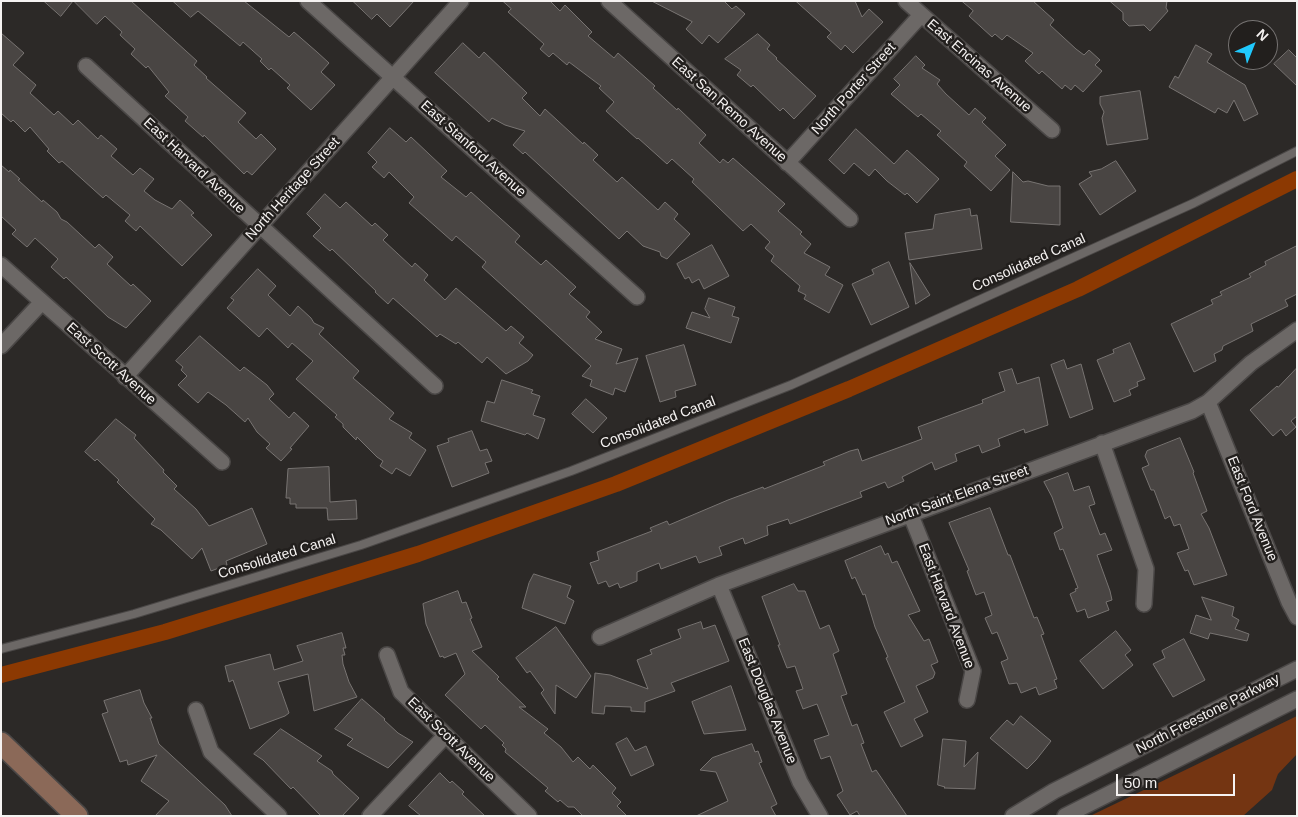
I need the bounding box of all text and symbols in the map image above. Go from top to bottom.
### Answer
street label: East Encinas Avenue [923,16,1035,116]
north arrow [1228,20,1278,70]
text: N [1254,26,1272,44]
street label: North Porter Street [808,40,900,138]
street label: East San Remo Avenue [668,54,790,166]
street label: East Stanford Avenue [417,97,529,201]
street label: East Harvard Avenue [140,115,248,217]
street label: North Heritage Street [243,134,343,244]
street label: Consolidated Canal [970,230,1088,296]
street label: East Scott Avenue [63,319,159,409]
street label: Consolidated Canal [598,393,718,453]
street label: East Ford Avenue [1223,454,1281,564]
street label: North Saint Elena Street [883,462,1031,530]
street label: Consolidated Canal [216,531,338,583]
street label: East Harvard Avenue [914,541,978,671]
street label: East Douglas Avenue [734,636,800,766]
street label: North Freestone Parkway [1133,670,1283,758]
street label: East Scott Avenue [404,694,498,786]
scale bar [1118,764,1237,796]
text: 50 m [1124,774,1157,791]

